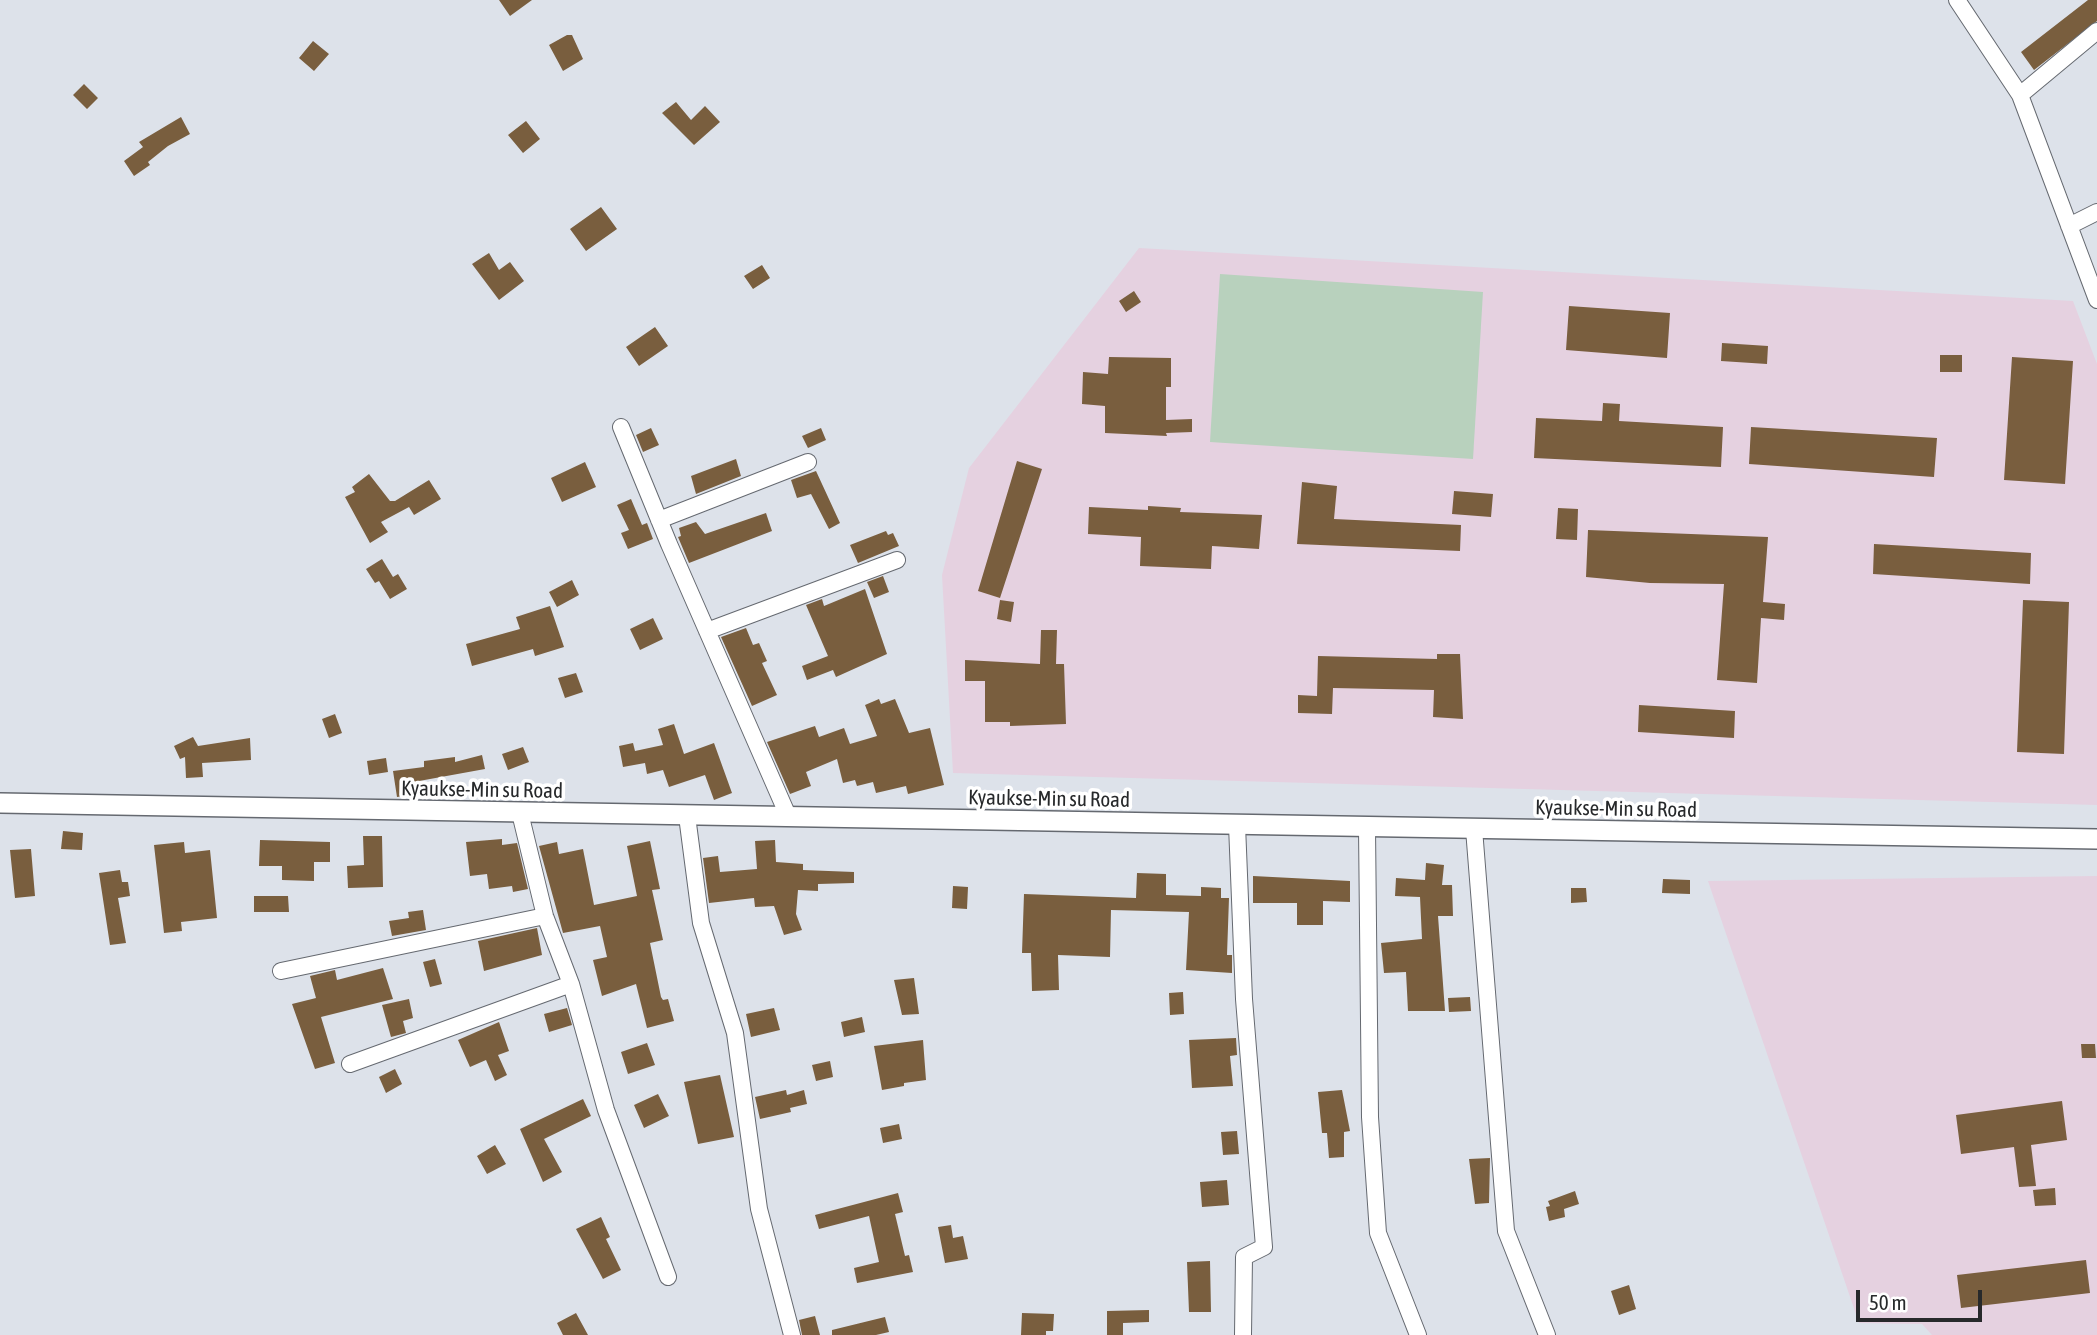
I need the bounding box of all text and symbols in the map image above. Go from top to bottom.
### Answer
street label: Kyaukse-Min su Road [401,776,563,804]
street label: Kyaukse-Min su Road [968,785,1130,813]
street label: Kyaukse-Min su Road [1535,795,1697,823]
scale bar [1859,1276,1985,1320]
text: 50 m [1869,1290,1907,1314]

